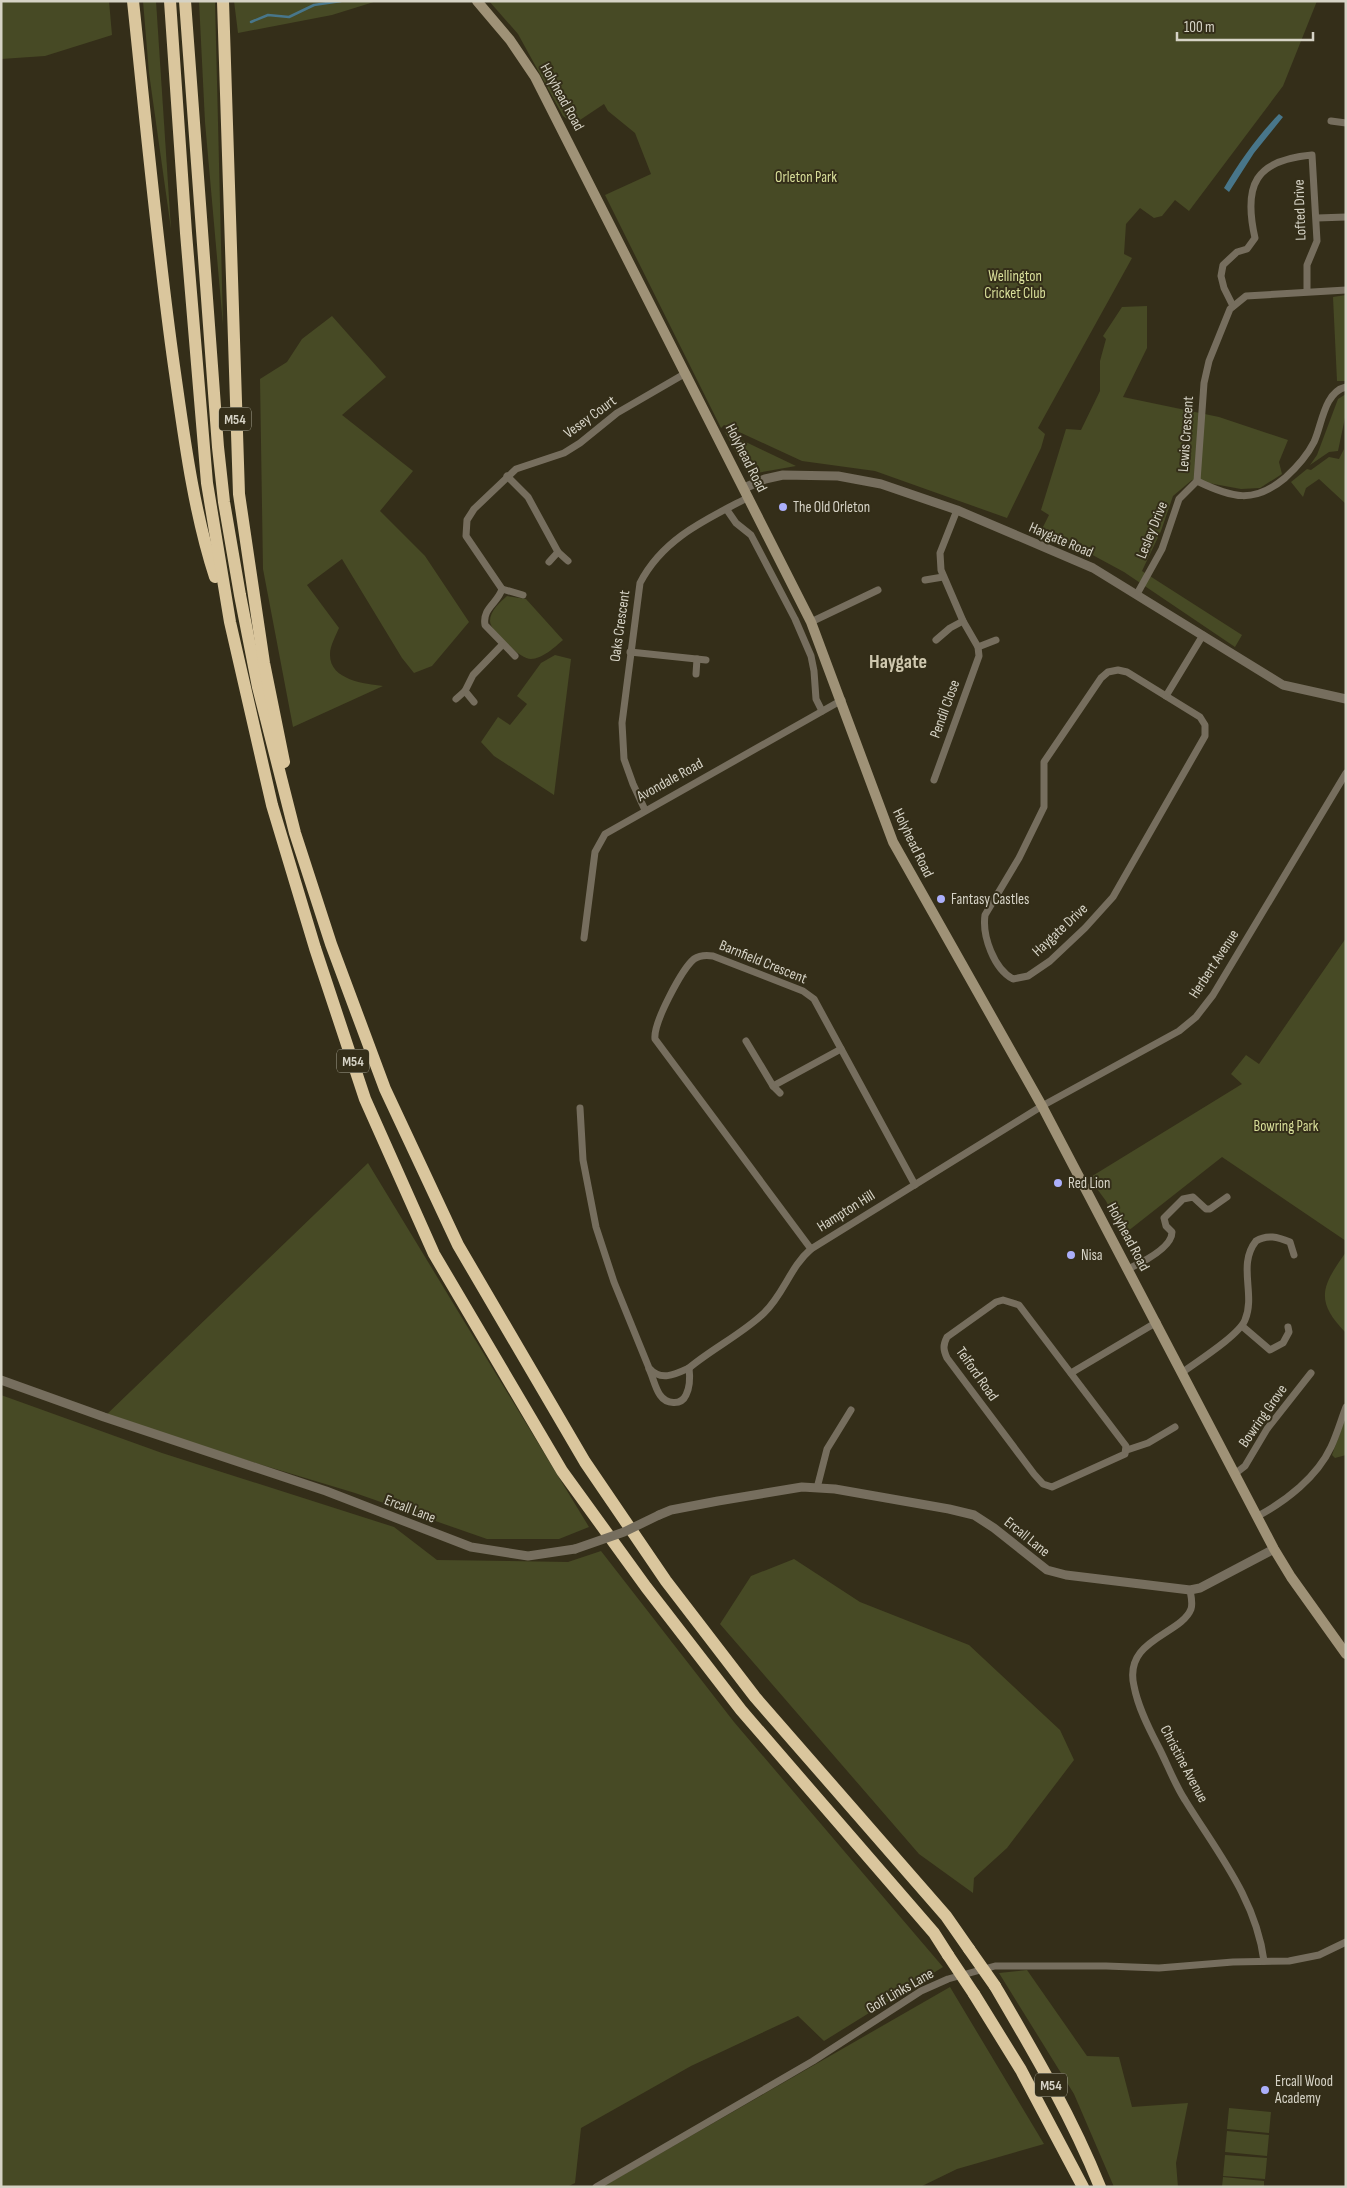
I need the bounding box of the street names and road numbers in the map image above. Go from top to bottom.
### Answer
street label: Holyhead Road [536,60,588,134]
street label: Lofted Drive [1289,179,1311,241]
street label: Vesey Court [560,391,620,442]
street label: Lewis Crescent [1174,395,1198,473]
road number: M54 [219,408,251,430]
street label: Holyhead Road [721,421,771,495]
street label: Lesley Drive [1132,499,1172,561]
street label: Haygate Road [1026,518,1096,562]
street label: Oaks Crescent [606,589,634,663]
street label: Pendil Close [926,677,964,741]
street label: Avondale Road [633,754,706,806]
street label: Holyhead Road [888,805,938,881]
street label: Haygate Drive [1028,899,1092,961]
street label: Herbert Avenue [1185,926,1243,1002]
street label: Barnfield Crescent [716,936,810,988]
road number: M54 [337,1050,369,1072]
street label: Hampton Hill [814,1186,878,1236]
street label: Holyhead Road [1102,1200,1154,1274]
street label: Telford Road [951,1343,1003,1405]
street label: Bowring Grove [1234,1381,1292,1451]
street label: Ercall Lane [382,1491,438,1527]
street label: Ercall Lane [1000,1513,1054,1561]
street label: Christine Avenue [1156,1722,1212,1806]
street label: Golf Links Lane [863,1964,937,2018]
road number: M54 [1035,2074,1067,2096]

